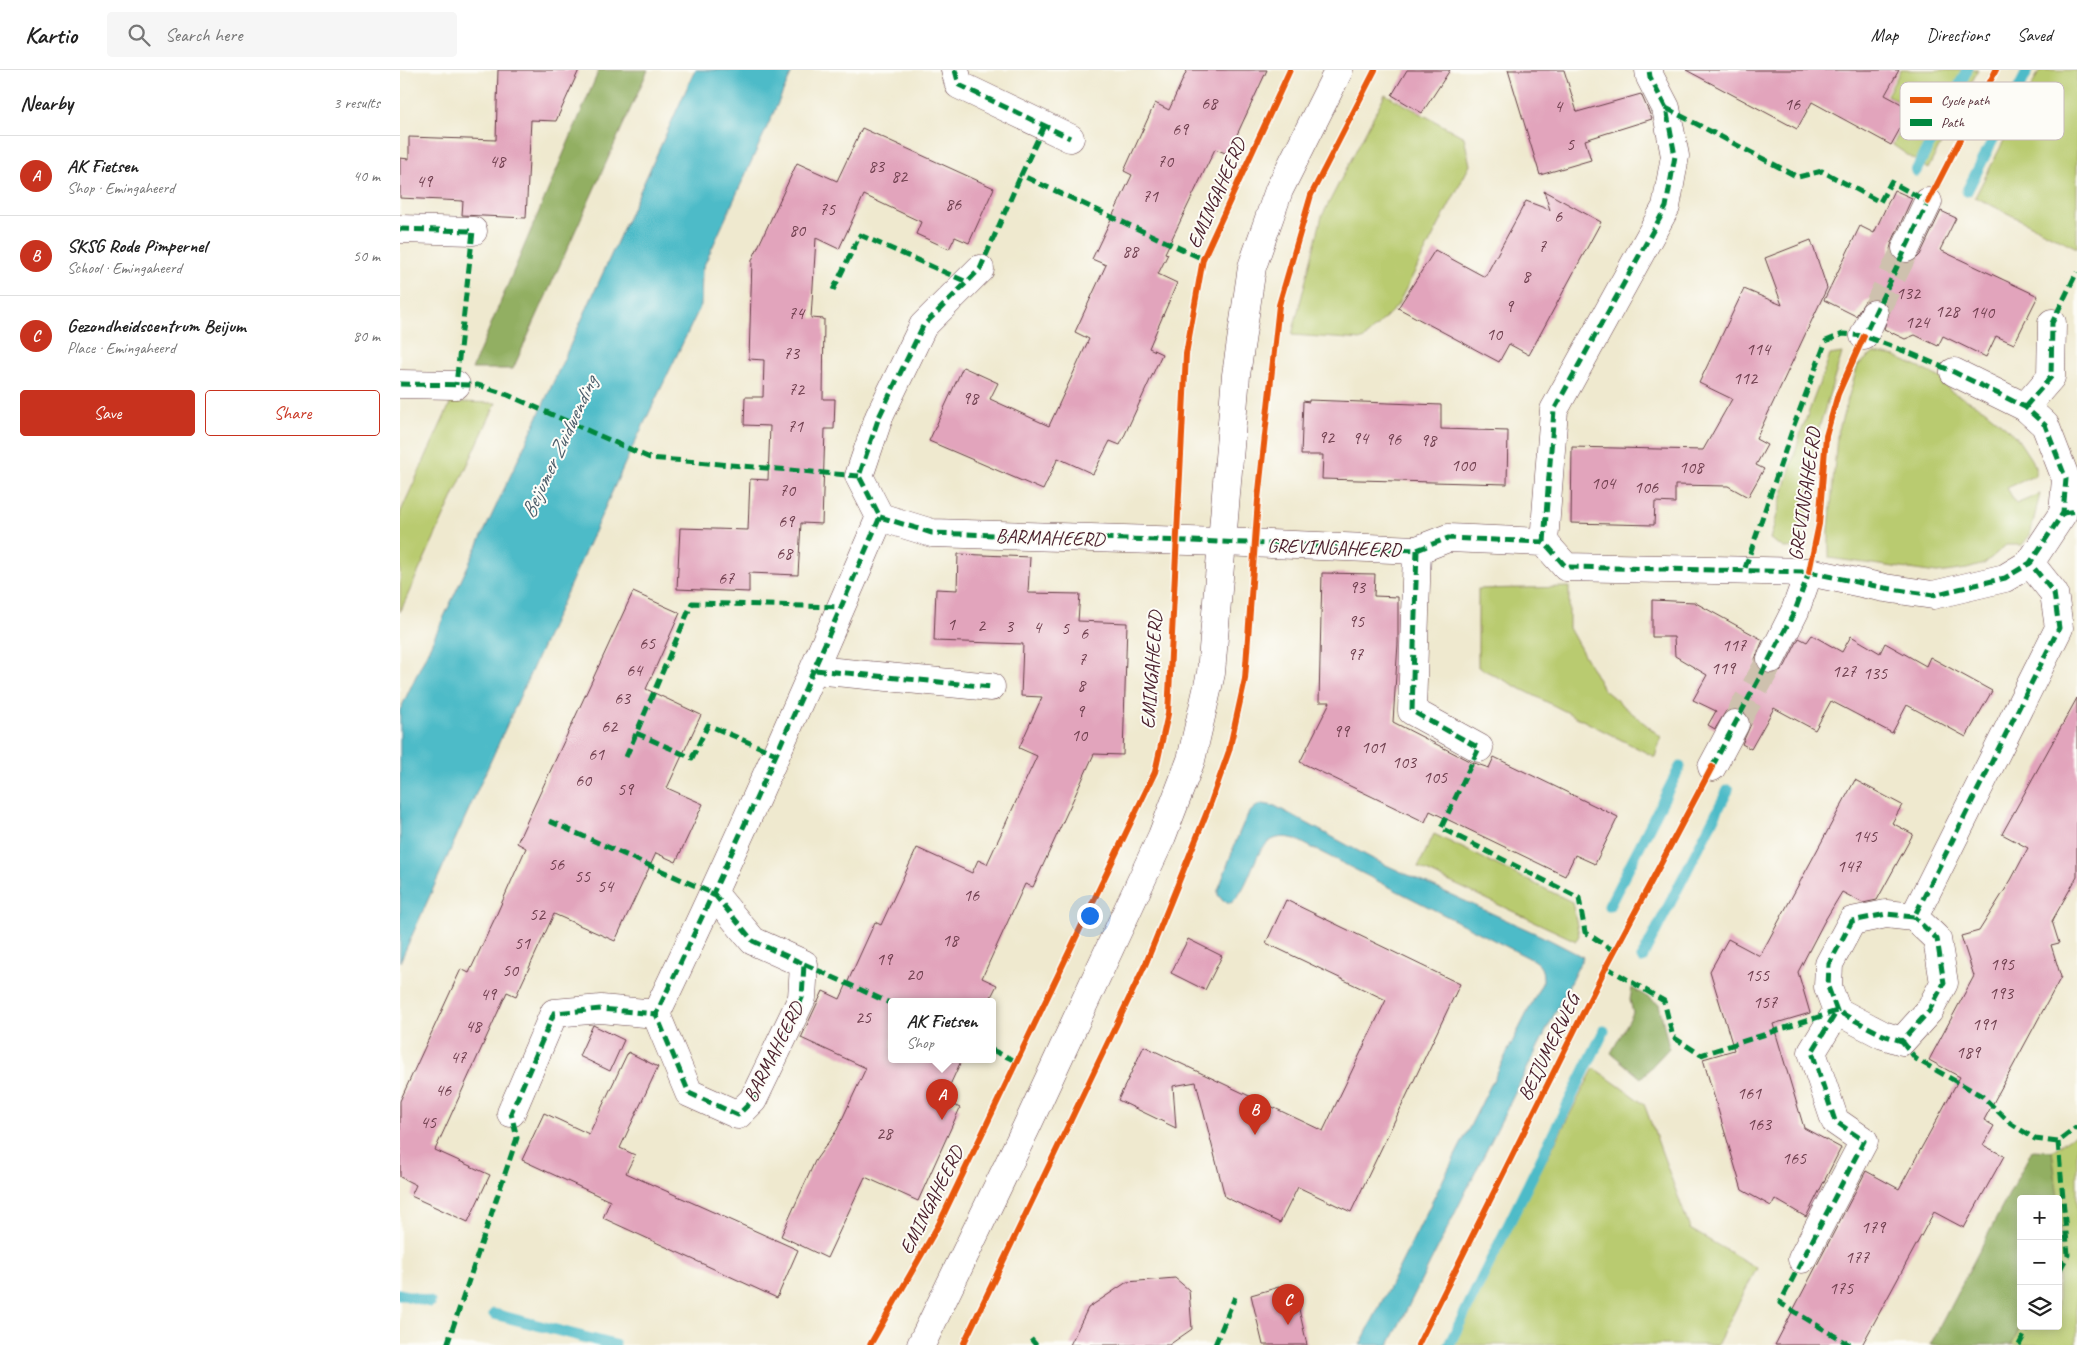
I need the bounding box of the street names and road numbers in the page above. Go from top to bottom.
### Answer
street label: EMINGAHEERD [1181,132,1253,252]
street label: GREVINGAHEERD [1783,425,1826,562]
street label: BARMAHEERD [995,523,1107,552]
street label: GREVINGAHEERD [1267,533,1403,562]
street label: EMINGAHEERD [1135,608,1168,730]
street label: BEIJUMERWEG [1512,987,1586,1105]
street label: BARMAHEERD [738,996,810,1106]
street label: EMINGAHEERD [894,1140,970,1258]

